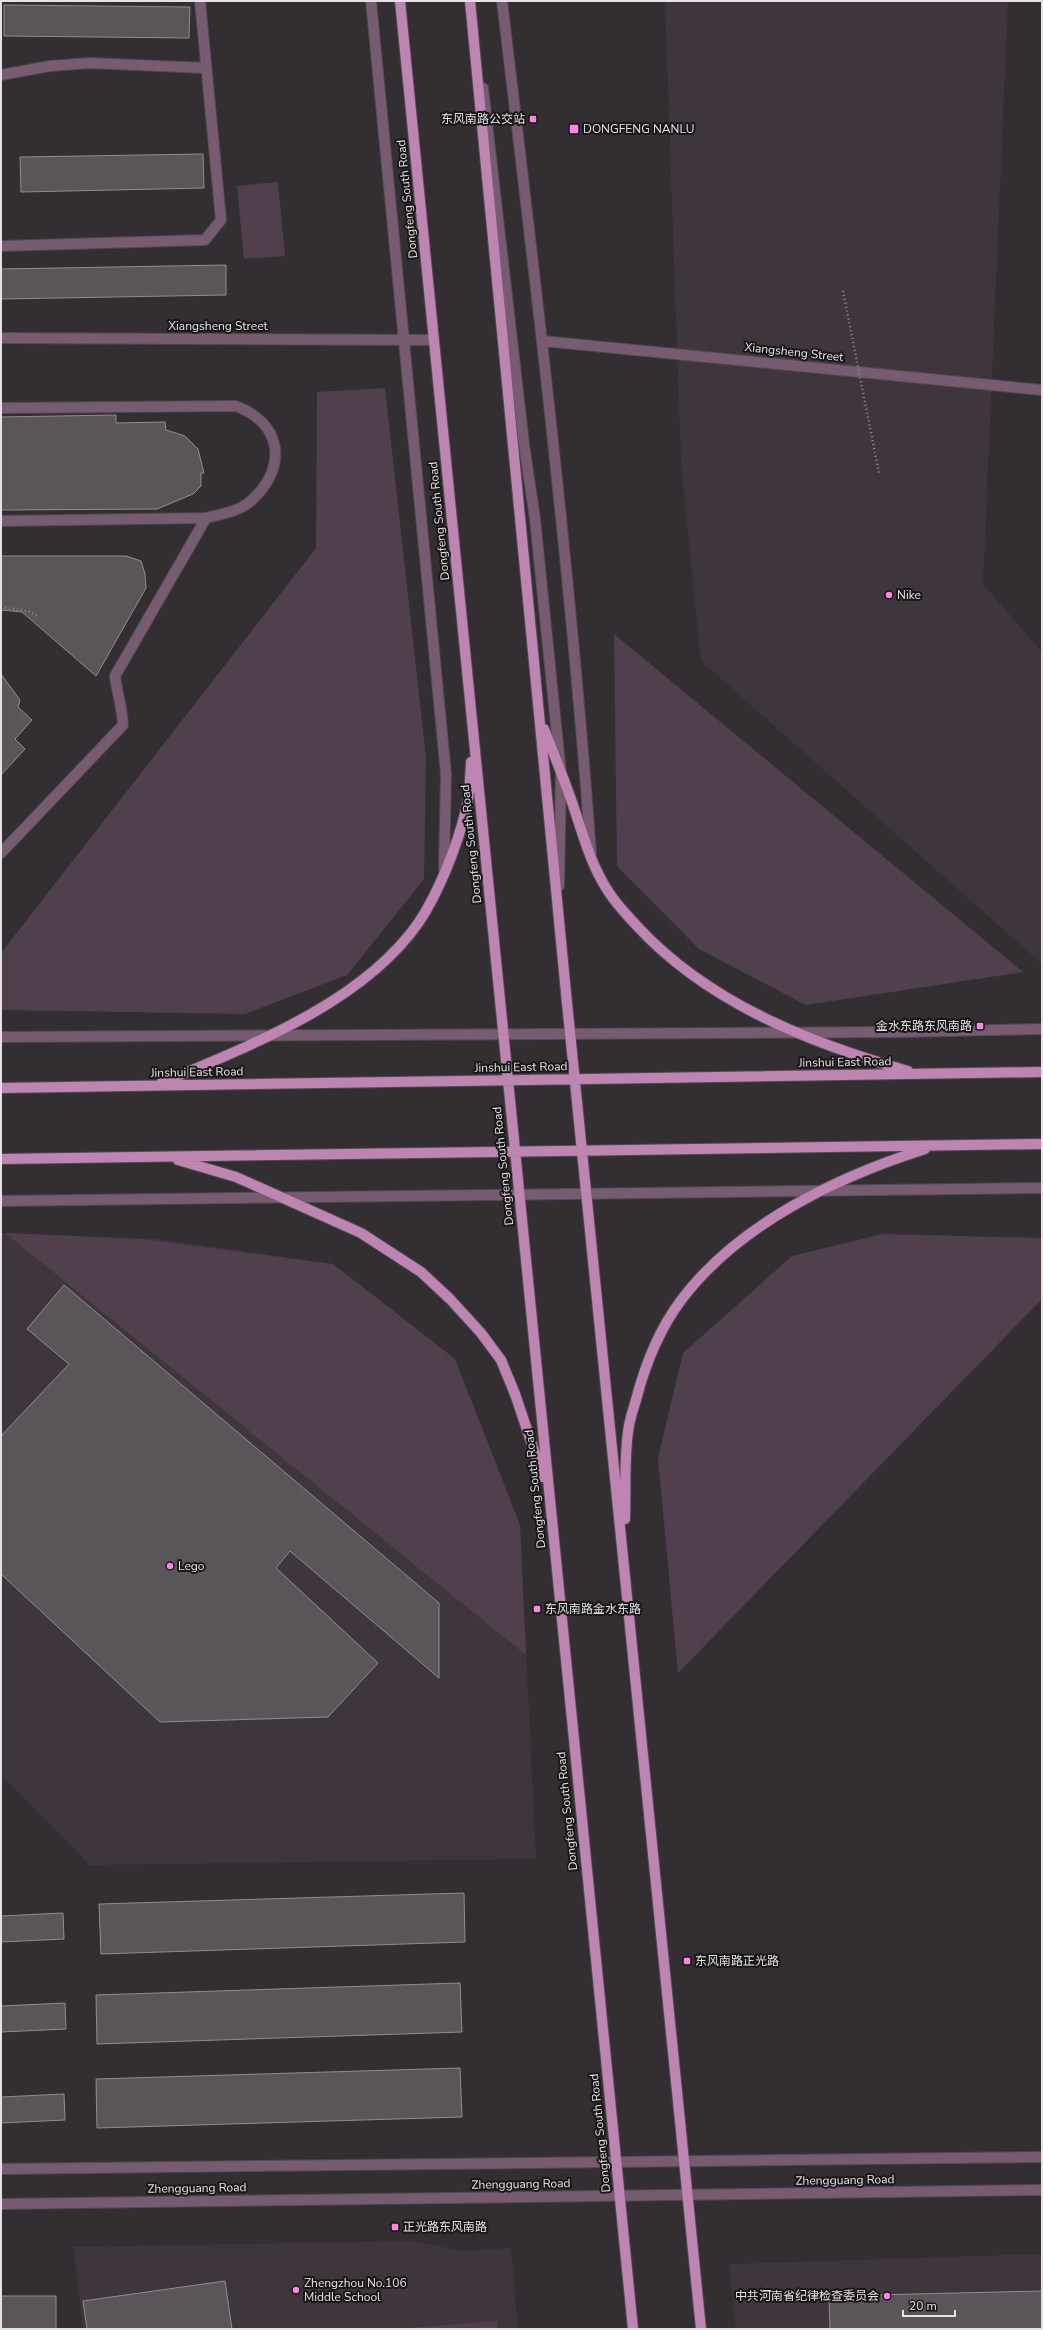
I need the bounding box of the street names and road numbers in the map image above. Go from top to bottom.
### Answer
street label: Dongfeng South Road [393,139,421,259]
street label: Xiangsheng Street [168,318,269,334]
street label: Xiangsheng Street [744,339,845,365]
street label: Dongfeng South Road [425,461,453,581]
street label: Dongfeng South Road [457,784,485,904]
street label: Jinshui East Road [797,1053,892,1071]
street label: Jinshui East Road [473,1058,568,1076]
street label: Jinshui East Road [149,1063,244,1081]
street label: Dongfeng South Road [489,1106,517,1226]
street label: Dongfeng South Road [521,1429,549,1549]
street label: Dongfeng South Road [553,1751,581,1871]
street label: Dongfeng South Road [586,2073,614,2193]
street label: Zhengguang Road [795,2171,895,2189]
street label: Zhengguang Road [471,2175,571,2193]
street label: Zhengguang Road [147,2179,247,2197]

